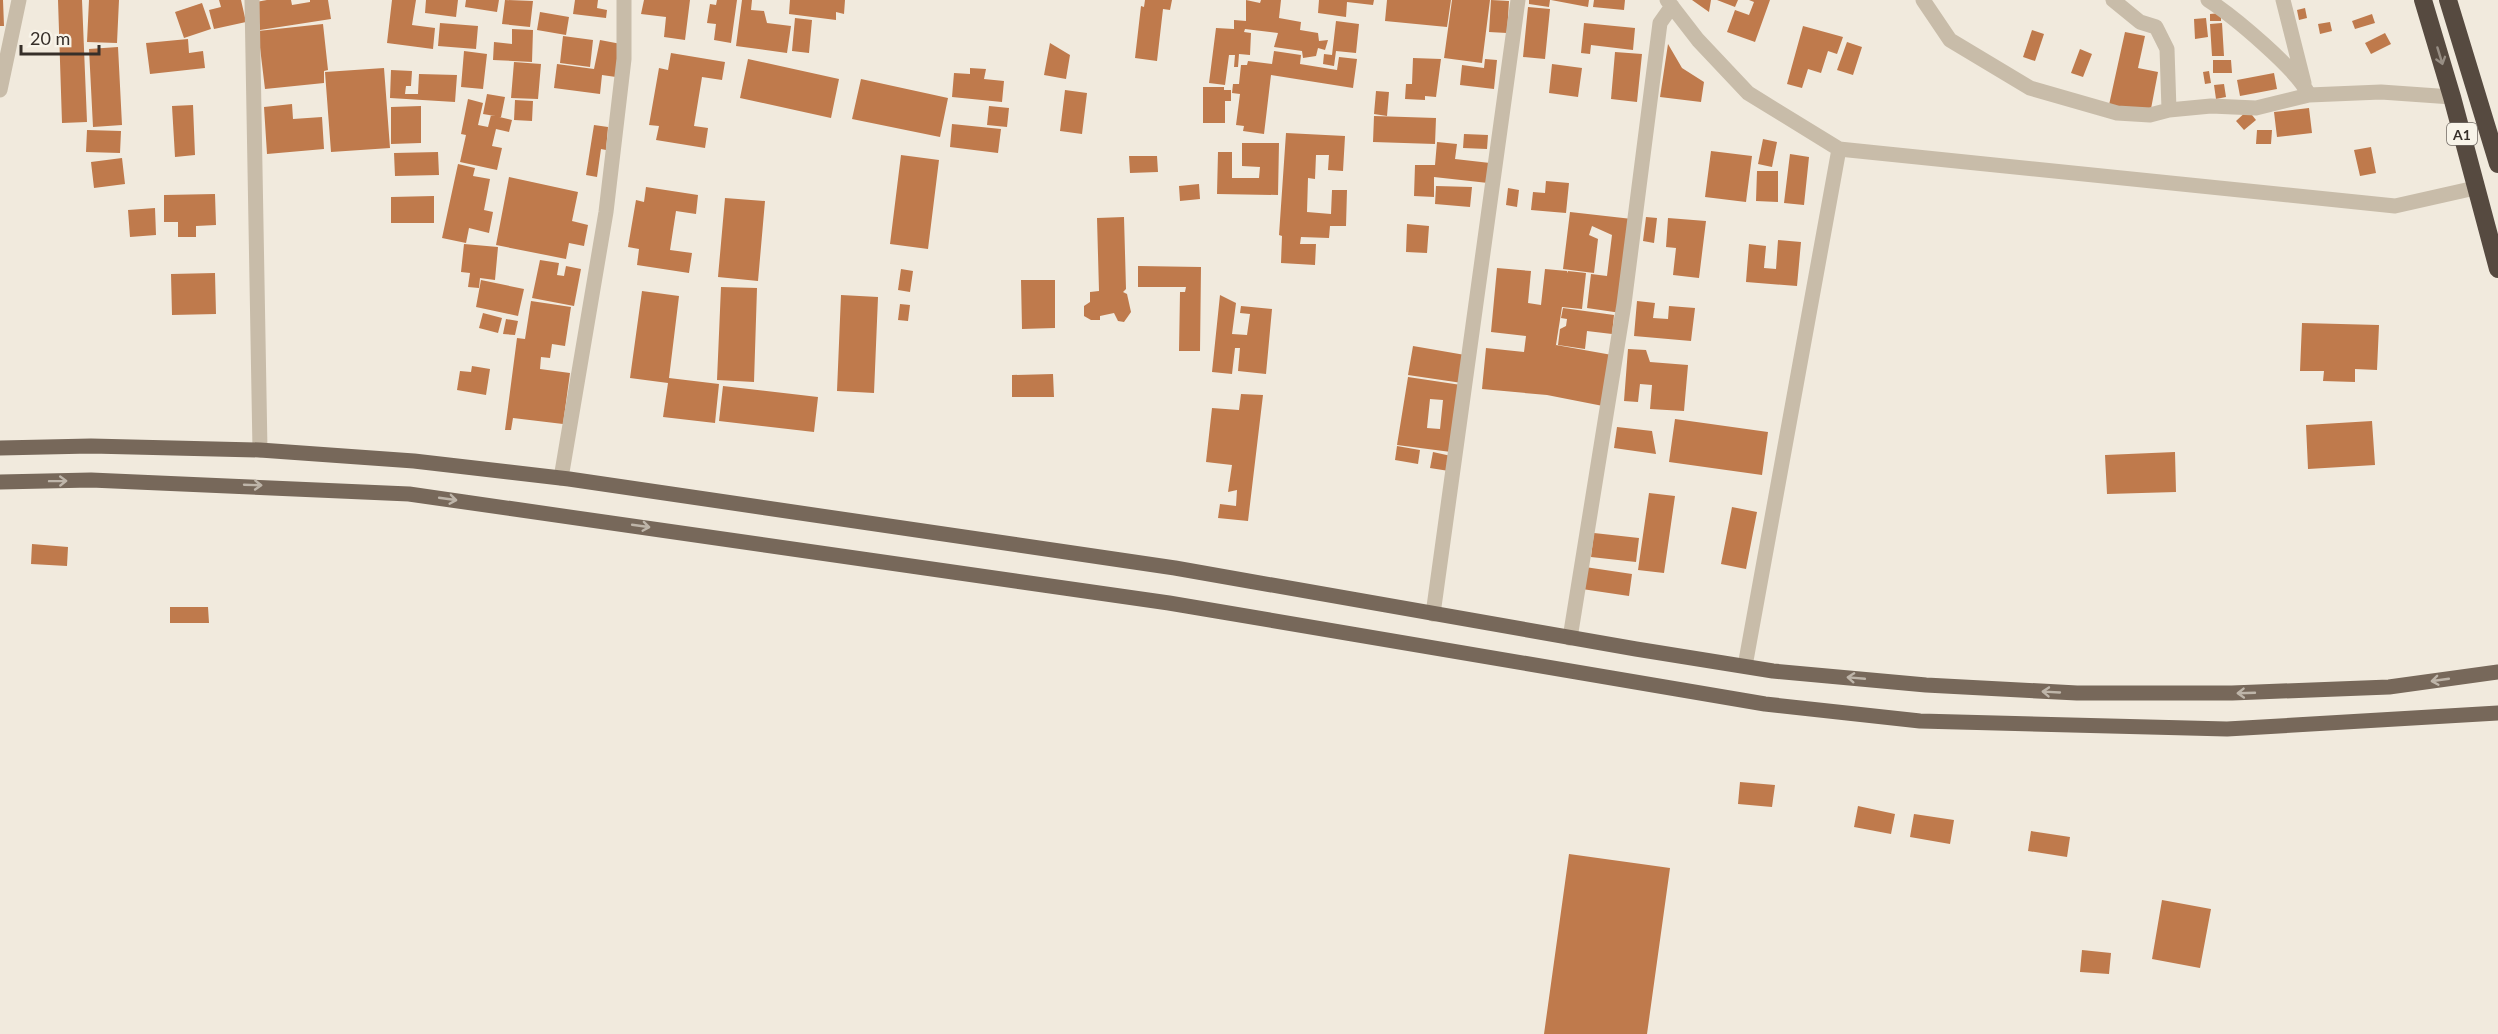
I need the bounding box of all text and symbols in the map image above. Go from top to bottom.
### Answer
scale bar [21,18,99,56]
text: 20 m [30,27,70,49]
one-way arrow [2435,46,2446,65]
road number: A1 [2447,123,2477,145]
one-way arrow [48,475,68,487]
one-way arrow [243,480,263,491]
one-way arrow [437,493,457,504]
one-way arrow [631,521,650,532]
one-way arrow [1847,672,1867,683]
one-way arrow [2431,675,2450,686]
one-way arrow [2041,686,2061,697]
one-way arrow [2236,687,2256,699]

